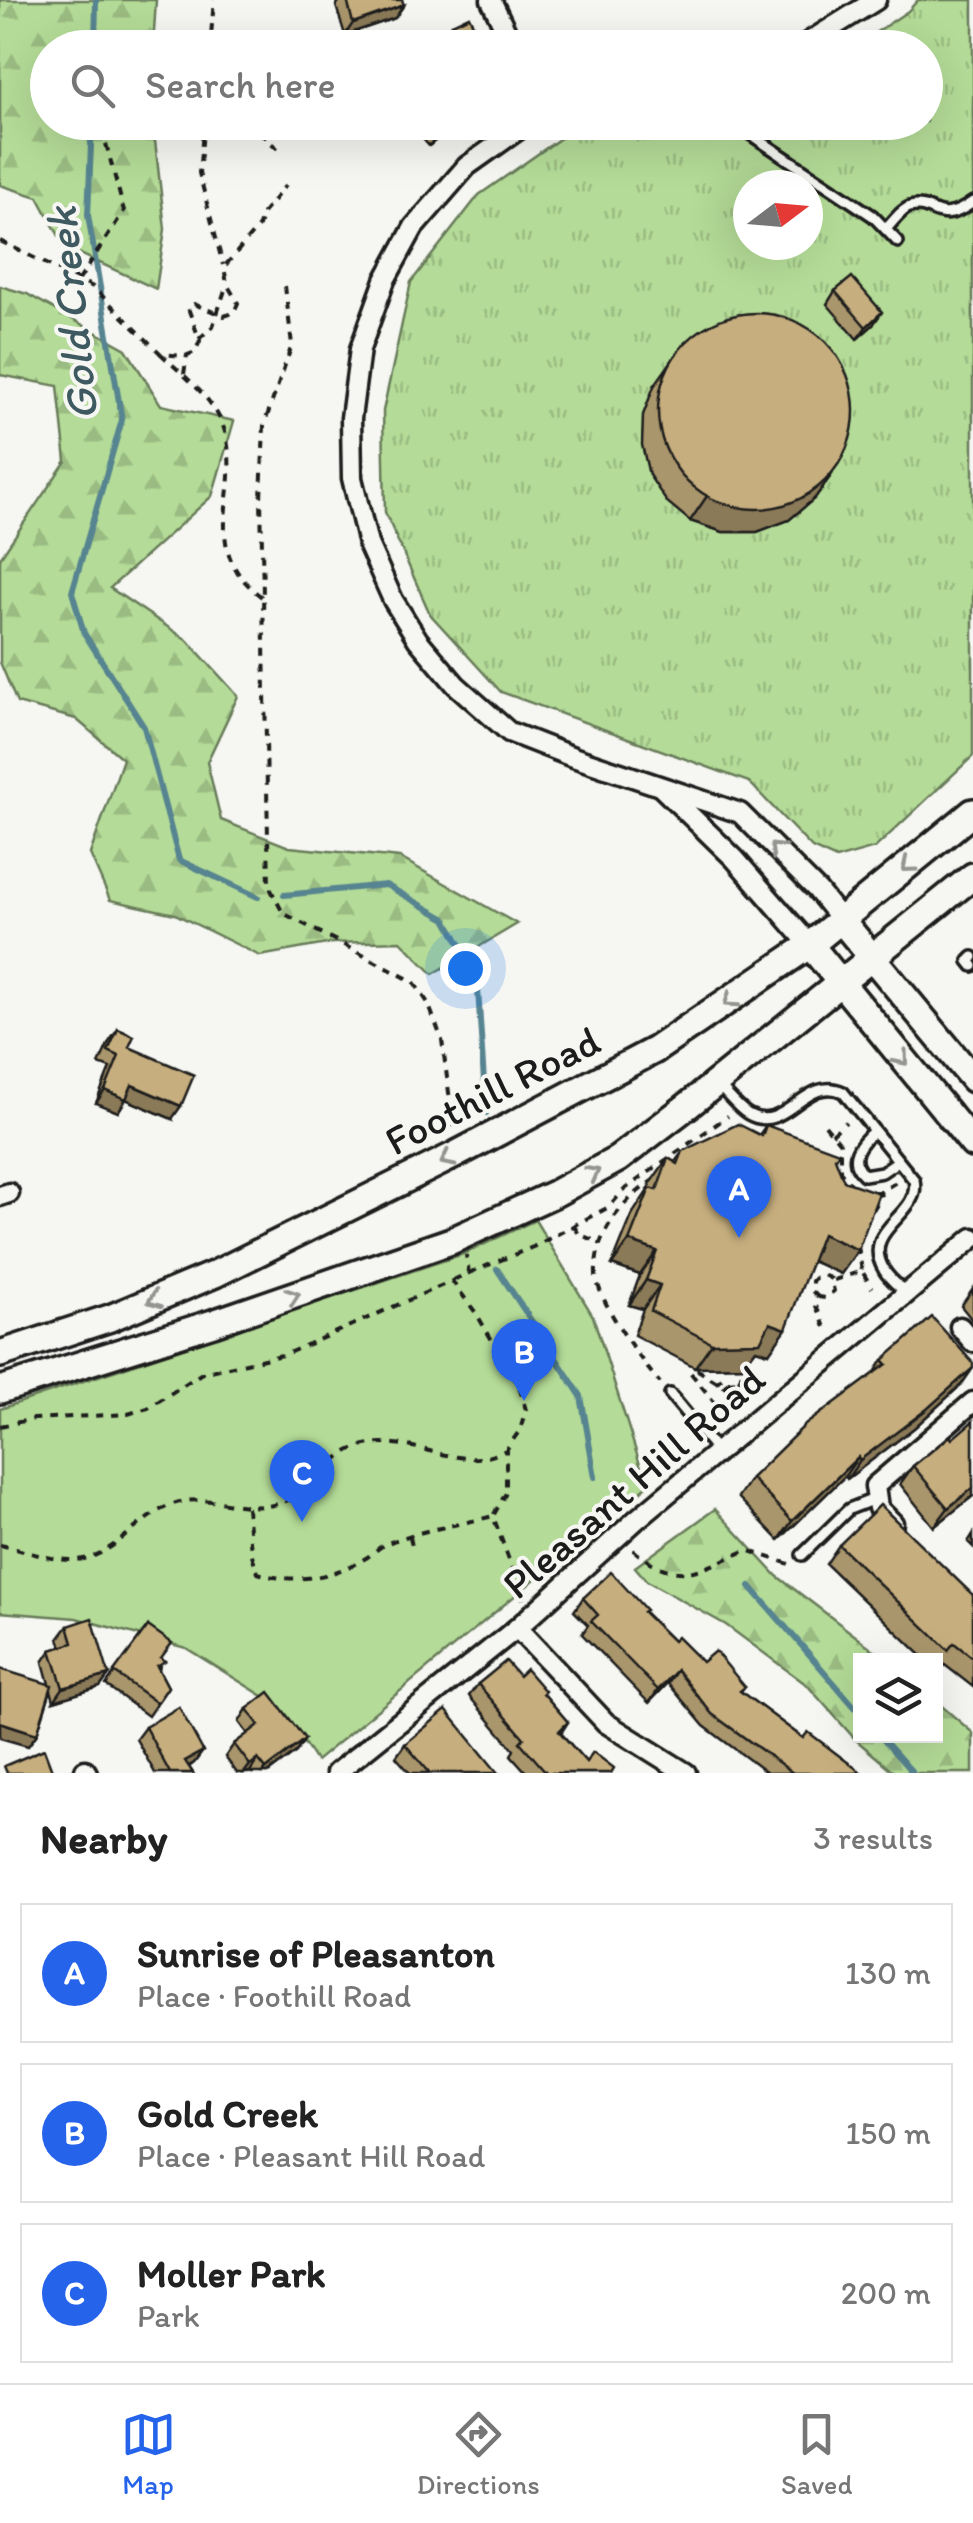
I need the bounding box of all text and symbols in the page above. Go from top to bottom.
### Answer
search box [30,30,943,140]
icon: search [65,58,120,113]
text: Search here [145,62,336,108]
north arrow [733,170,823,260]
water label: Gold Creek [33,202,109,423]
one-way arrow [770,843,788,861]
one-way arrow [901,855,919,873]
your location [440,943,491,994]
one-way arrow [722,989,741,1007]
street label: Foothill Road [376,1015,608,1166]
one-way arrow [890,1048,908,1066]
one-way arrow [439,1147,457,1167]
pin: A [706,1156,772,1238]
one-way arrow [582,1165,600,1185]
one-way arrow [283,1287,300,1308]
one-way arrow [146,1289,163,1309]
pin: B [492,1318,556,1401]
street label: Pleasant Hill Road [491,1353,775,1609]
pin: C [270,1440,334,1522]
map controls [853,1653,943,1743]
button: layers [853,1653,943,1743]
text: Nearby [40,1813,167,1864]
text: 3 results [813,1819,933,1857]
text: Sunrise of Pleasanton [137,1931,495,1977]
text: A [64,1954,85,1992]
text: 130 m [845,1954,931,1992]
text: Place · Foothill Road [137,1977,411,2015]
text: Gold Creek [137,2091,318,2137]
text: B [64,2114,85,2152]
text: 150 m [846,2114,931,2152]
text: Place · Pleasant Hill Road [137,2137,485,2175]
text: Moller Park [137,2251,325,2297]
text: C [64,2274,85,2312]
text: 200 m [841,2274,931,2312]
text: Park [137,2297,200,2335]
tab: Map [121,2407,176,2501]
tab: Directions [417,2407,540,2501]
tab: Saved [781,2407,852,2501]

